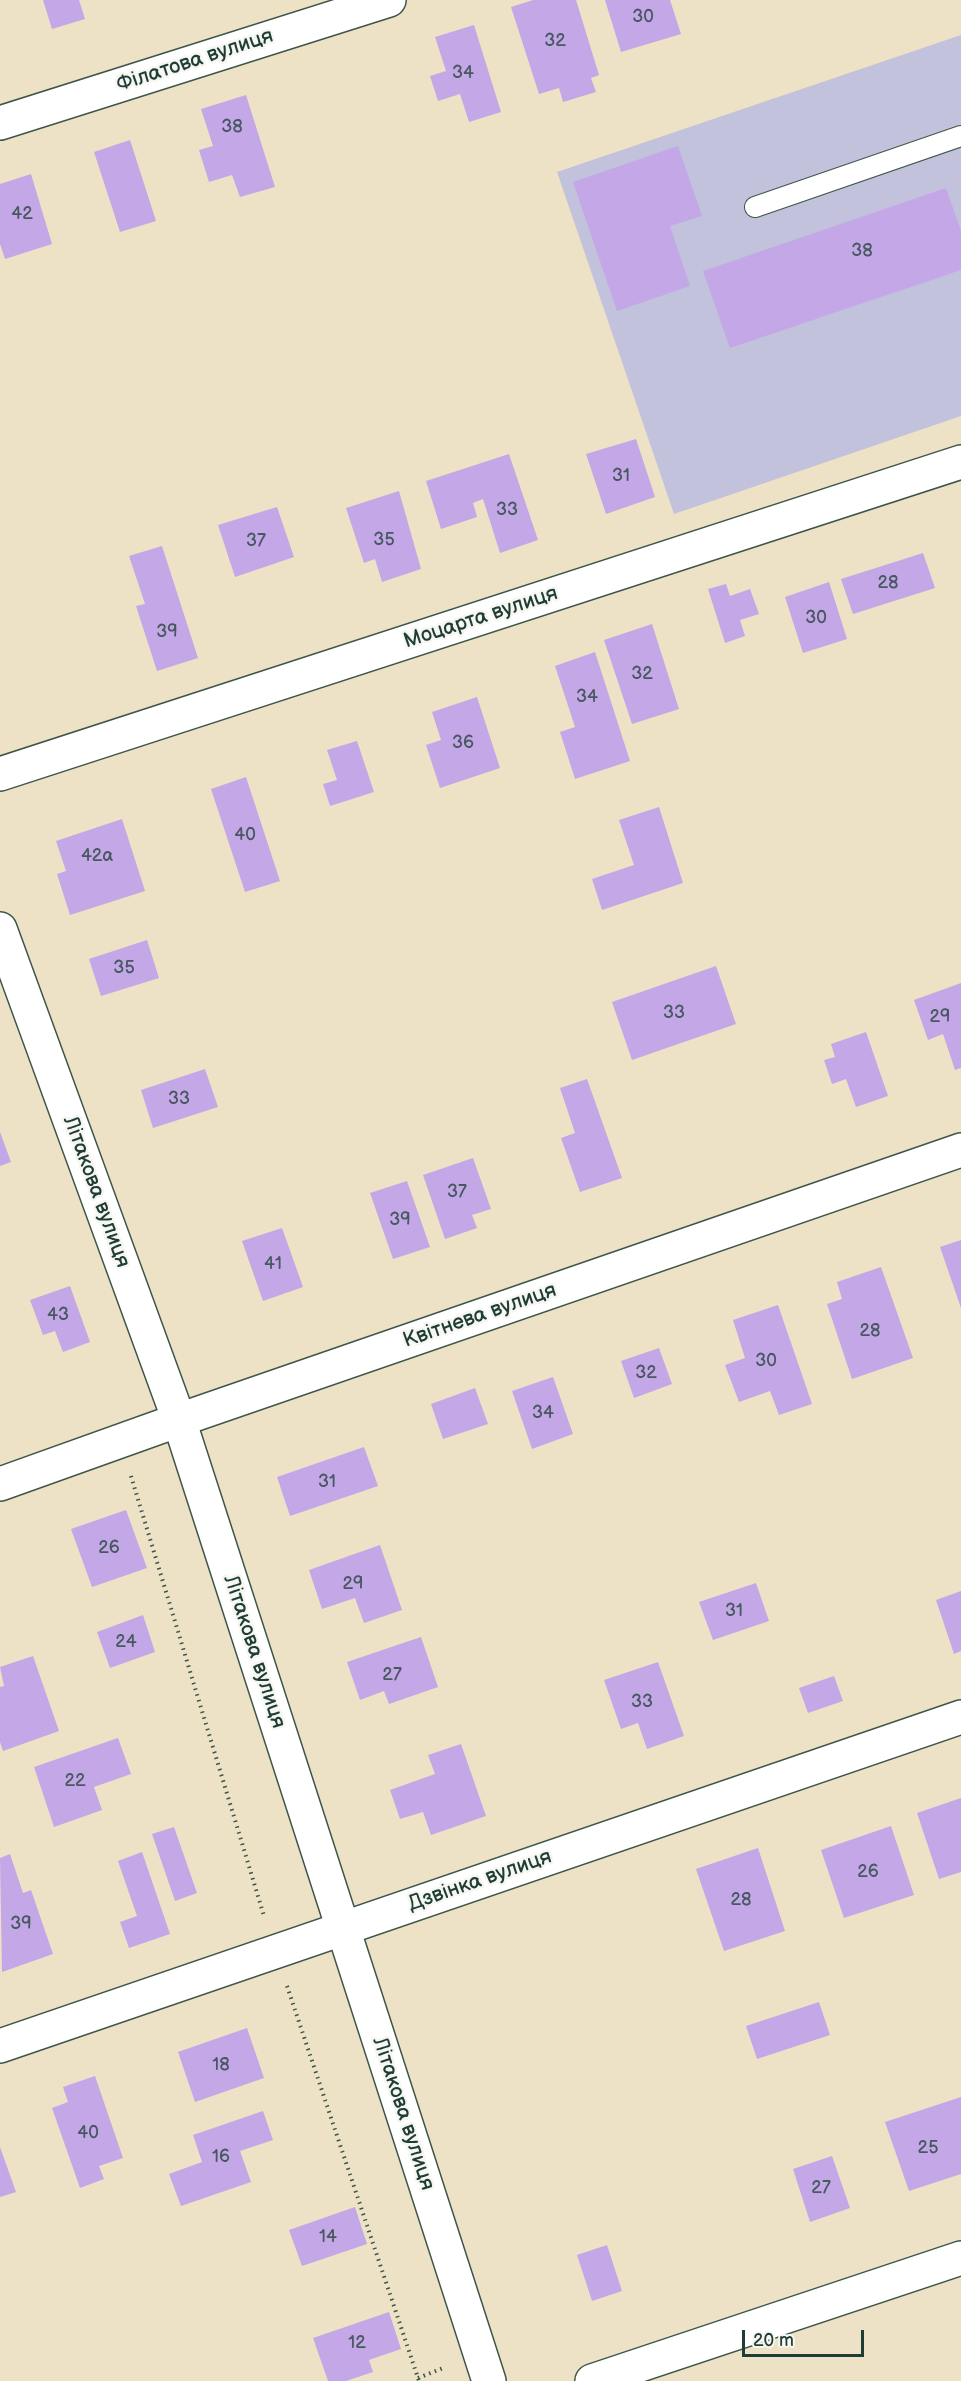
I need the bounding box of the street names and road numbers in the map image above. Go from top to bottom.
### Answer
street label: Філатова вулиця [113,24,277,98]
street label: Моцарта вулиця [401,581,561,655]
street label: Літакова вулиця [57,1113,135,1271]
street label: Квітнева вулиця [400,1278,560,1354]
street label: Літакова вулиця [217,1572,291,1732]
street label: Дзвінка вулиця [405,1845,555,1917]
street label: Літакова вулиця [366,2034,440,2194]

